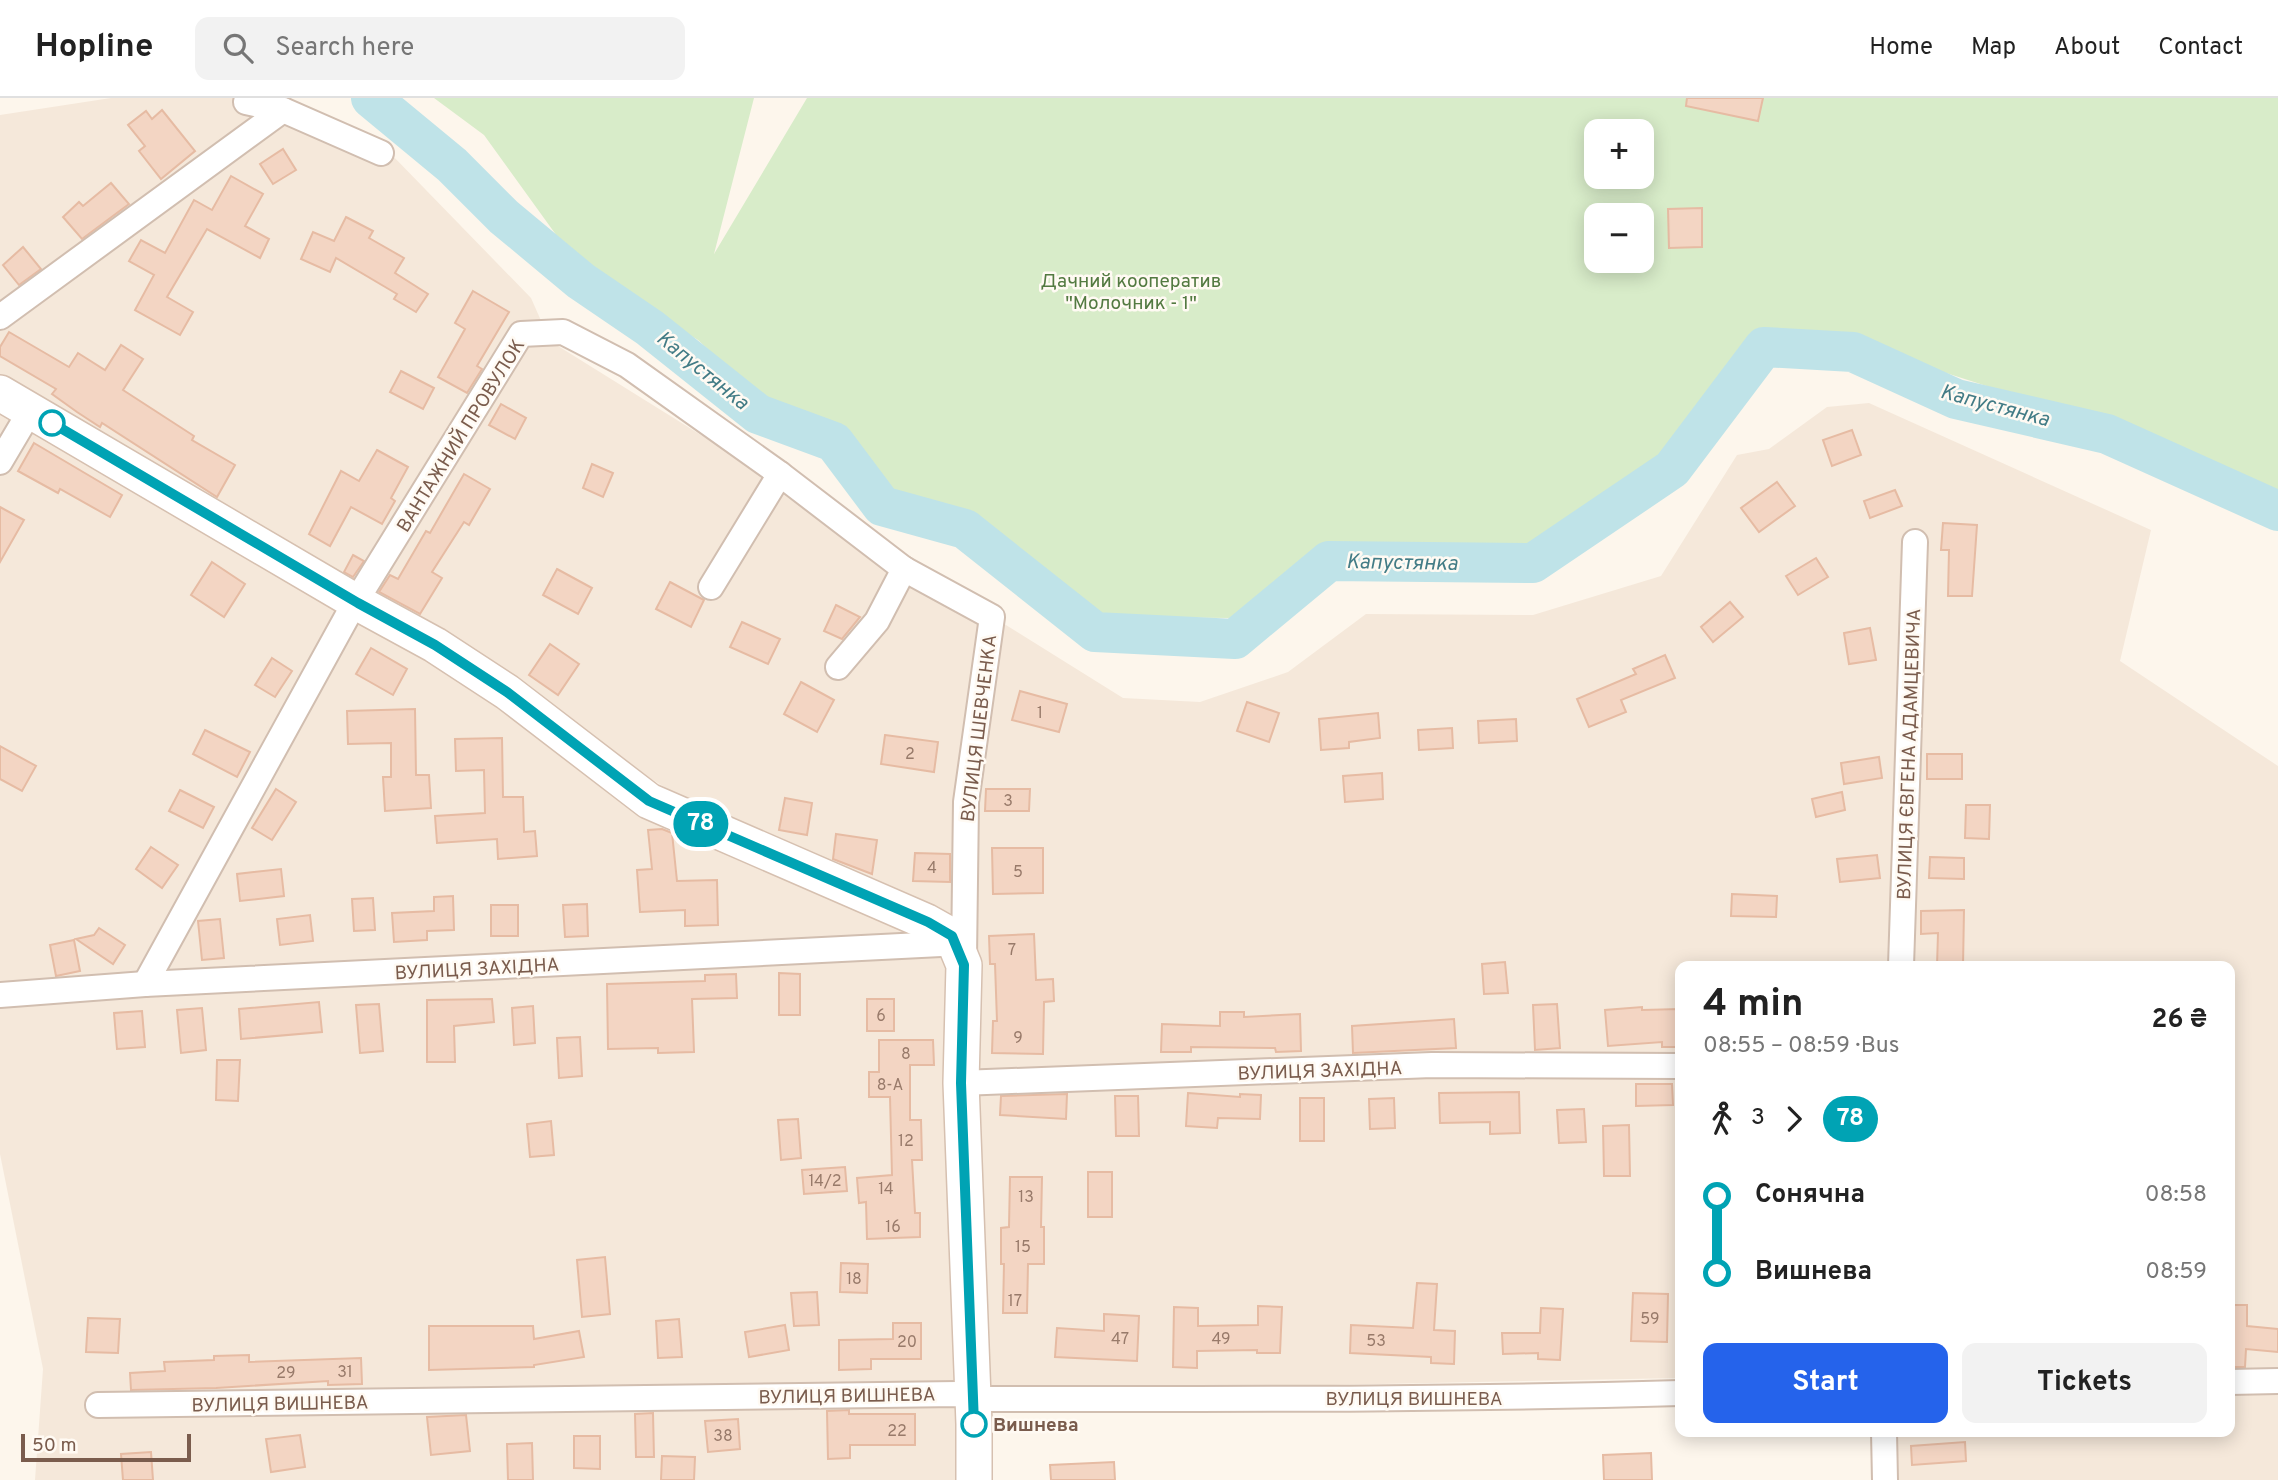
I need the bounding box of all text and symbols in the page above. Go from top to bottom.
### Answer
search box [195,17,685,80]
text: Hopline [35,27,153,69]
icon: search [219,29,257,67]
text: Search here [275,32,414,65]
text: Home [1869,33,1933,63]
text: Map [1971,33,2016,63]
text: About [2054,33,2120,63]
text: Contact [2158,33,2243,63]
map controls [1584,119,1654,273]
button: + [1584,119,1654,189]
button: − [1584,203,1654,273]
park label: Дачний кооператив "Молочник - 1" [1041,270,1221,316]
water label: Капустянка [650,326,754,417]
street label: ВАНТАЖНИЙ ПРОВУЛОК [391,334,531,537]
water label: Капустянка [1937,379,2052,434]
unlabelled marker [39,410,65,436]
water label: Капустянка [1346,549,1458,578]
street label: ВУЛИЦЯ ЄВГЕНА АДАМЦЕВИЧА [1893,608,1927,900]
street label: ВУЛИЦЯ ШЕВЧЕНКА [957,633,1003,823]
house number: 1 [1037,704,1043,724]
house number: 2 [905,745,915,765]
house number: 3 [1003,792,1013,812]
line badge: 78 [670,801,732,847]
text: 78 [687,809,715,839]
house number: 4 [927,859,937,879]
house number: 5 [1013,863,1023,883]
house number: 7 [1008,941,1016,961]
street label: ВУЛИЦЯ ЗАХІДНА [394,954,560,986]
text: 4 min [1703,981,1803,1030]
text: 26 ₴ [2152,1004,2207,1037]
house number: 6 [876,1007,886,1027]
house number: 9 [1013,1029,1023,1049]
text: 08:55 – 08:59 · Bus [1703,1032,1900,1061]
house number: 8 [901,1045,911,1065]
street label: ВУЛИЦЯ ЗАХІДНА [1237,1057,1403,1087]
house number: 8-А [877,1076,903,1096]
icon: walk [1703,1100,1741,1138]
icon: forward [1775,1100,1813,1138]
text: 3 [1751,1104,1765,1133]
text: 78 [1837,1104,1864,1134]
house number: 12 [898,1132,914,1152]
house number: 14/2 [808,1172,842,1192]
text: Сонячна [1755,1179,1865,1212]
house number: 14 [878,1180,894,1200]
text: 08:58 [2145,1181,2207,1210]
house number: 13 [1018,1188,1034,1208]
house number: 16 [885,1218,901,1238]
house number: 15 [1015,1238,1031,1258]
text: Вишнева [1755,1256,1872,1289]
text: 08:59 [2145,1258,2207,1287]
house number: 18 [846,1270,862,1290]
house number: 17 [1008,1292,1022,1312]
house number: 59 [1640,1310,1660,1330]
house number: 47 [1111,1330,1129,1350]
house number: 49 [1211,1330,1231,1350]
house number: 53 [1366,1332,1386,1352]
house number: 20 [897,1333,917,1353]
button: Start [1703,1343,1948,1423]
button: Tickets [1962,1343,2207,1423]
house number: 31 [337,1363,353,1383]
house number: 29 [276,1364,296,1384]
street label: ВУЛИЦЯ ВИШНЕВА [758,1383,936,1411]
street label: ВУЛИЦЯ ВИШНЕВА [1325,1388,1503,1412]
street label: ВУЛИЦЯ ВИШНЕВА [191,1391,369,1419]
marker: Вишнева [961,1411,987,1437]
place label: Вишнева [993,1414,1079,1438]
house number: 22 [887,1422,907,1442]
house number: 38 [713,1427,733,1447]
scale bar [21,1431,191,1463]
text: 50 m [32,1434,77,1458]

